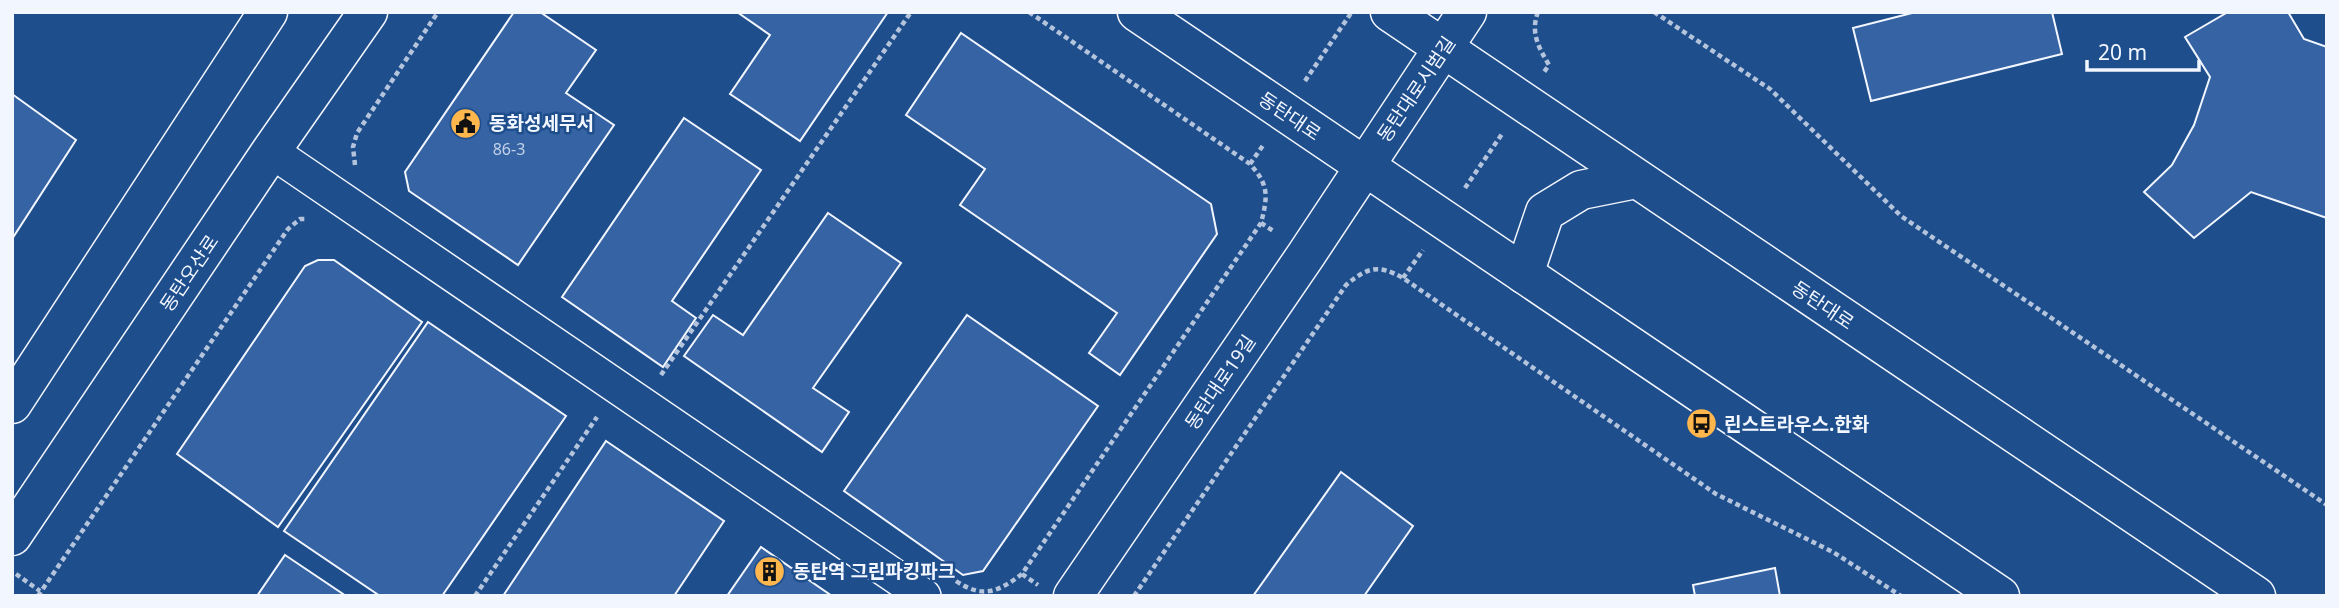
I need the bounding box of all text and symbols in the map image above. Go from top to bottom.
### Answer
scale bar [2087,28,2199,72]
street label: 동탄대로시범길 [1371,31,1461,147]
text: 20 m [2098,38,2147,66]
street label: 동탄대로 [1254,86,1326,146]
public building icon: 동화성세무서 [449,106,483,140]
place label: 동화성세무서 [489,110,594,136]
house number: 86-3 [493,138,525,160]
street label: 동탄오산로 [154,229,224,317]
street label: 동탄대로 [1787,275,1859,335]
street label: 동탄대로19길 [1179,329,1261,435]
bus stop icon: 린스트라우스.한화 [1684,407,1718,441]
place label: 린스트라우스.한화 [1724,411,1870,437]
building icon: 동탄역 그린파킹파크 [753,554,787,588]
place label: 동탄역 그린파킹파크 [793,558,955,584]

